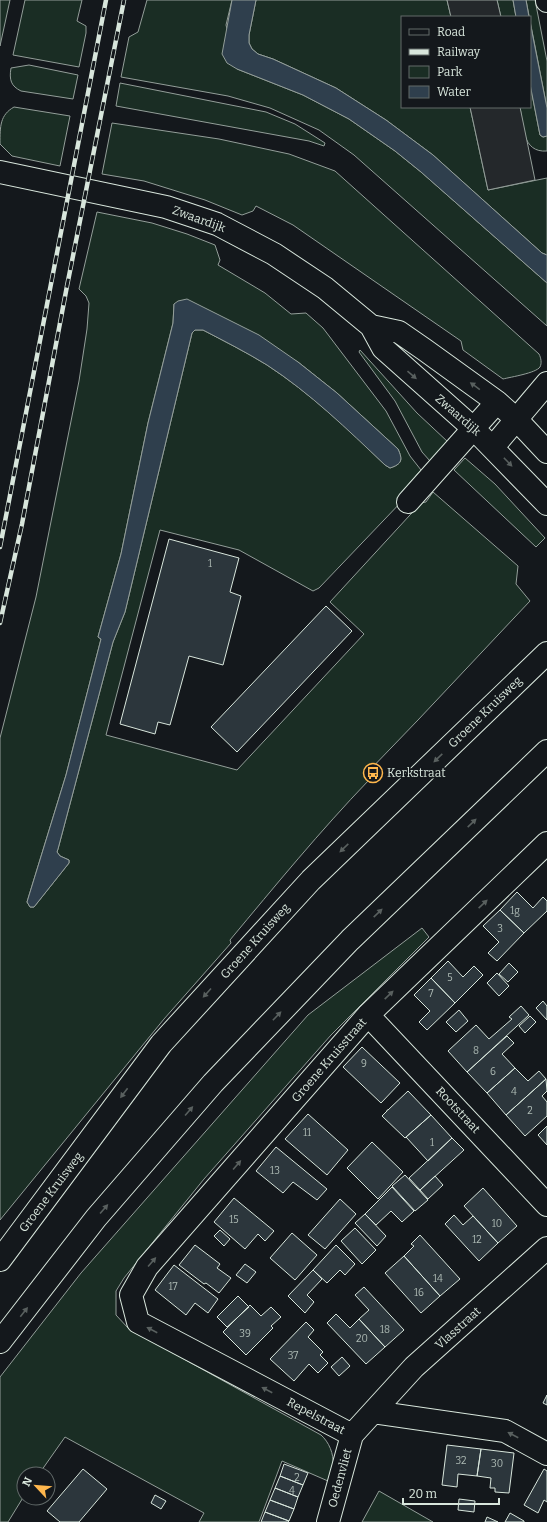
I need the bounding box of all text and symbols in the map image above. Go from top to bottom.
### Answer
legend [401,16,531,108]
text: Road [437,25,465,39]
text: Railway [437,45,481,59]
text: Park [437,65,463,79]
text: Water [437,85,472,99]
street label: Zwaardijk [171,203,228,235]
one-way arrow [406,370,417,379]
one-way arrow [470,382,480,390]
street label: Zwaardijk [433,392,484,439]
one-way arrow [503,457,512,467]
house number: 1 [208,558,212,570]
street label: Groene Kruisweg [445,673,525,751]
one-way arrow [433,753,443,763]
bus stop icon: Kerkstraat [362,762,384,784]
place label: Kerkstraat [387,766,446,780]
one-way arrow [467,818,477,828]
one-way arrow [339,843,349,853]
street label: Groene Kruisweg [217,900,293,982]
one-way arrow [478,900,487,909]
house number: 1g [510,905,520,917]
one-way arrow [373,908,383,917]
house number: 3 [497,923,503,935]
house number: 5 [447,972,453,984]
one-way arrow [203,988,212,998]
house number: 7 [428,988,434,1000]
one-way arrow [384,990,394,999]
one-way arrow [273,1010,282,1021]
street label: Groene Kruisstraat [289,1015,370,1105]
house number: 8 [473,1045,479,1057]
house number: 9 [361,1058,367,1070]
house number: 6 [490,1066,496,1078]
street label: Rootstraat [433,1084,483,1137]
house number: 4 [511,1086,517,1098]
one-way arrow [120,1088,129,1099]
house number: 2 [527,1105,533,1117]
one-way arrow [184,1106,194,1116]
house number: 11 [303,1127,311,1139]
house number: 1 [430,1137,434,1149]
street label: Groene Kruisweg [16,1149,86,1235]
one-way arrow [233,1159,242,1170]
house number: 13 [270,1165,280,1177]
one-way arrow [99,1204,108,1214]
house number: 15 [229,1214,239,1226]
house number: 10 [492,1218,502,1230]
house number: 12 [472,1234,482,1246]
one-way arrow [147,1257,156,1268]
house number: 14 [433,1273,443,1285]
house number: 17 [169,1281,177,1293]
house number: 16 [414,1287,424,1299]
street label: Vlasstraat [432,1304,484,1352]
one-way arrow [20,1306,28,1317]
house number: 18 [380,1324,390,1336]
one-way arrow [147,1327,158,1333]
house number: 39 [239,1328,251,1340]
house number: 20 [356,1333,368,1345]
house number: 37 [288,1350,298,1362]
one-way arrow [262,1387,273,1394]
street label: Repelstraat [285,1395,348,1437]
one-way arrow [507,1432,519,1438]
street label: Oedenvliet [325,1446,355,1509]
house number: 32 [455,1455,467,1467]
house number: 30 [491,1458,503,1470]
north arrow [16,1466,56,1506]
house number: 2 [294,1472,300,1484]
text: N [20,1475,35,1489]
scale bar [403,1480,499,1506]
house number: 4 [289,1485,295,1497]
text: 20 m [409,1487,438,1501]

